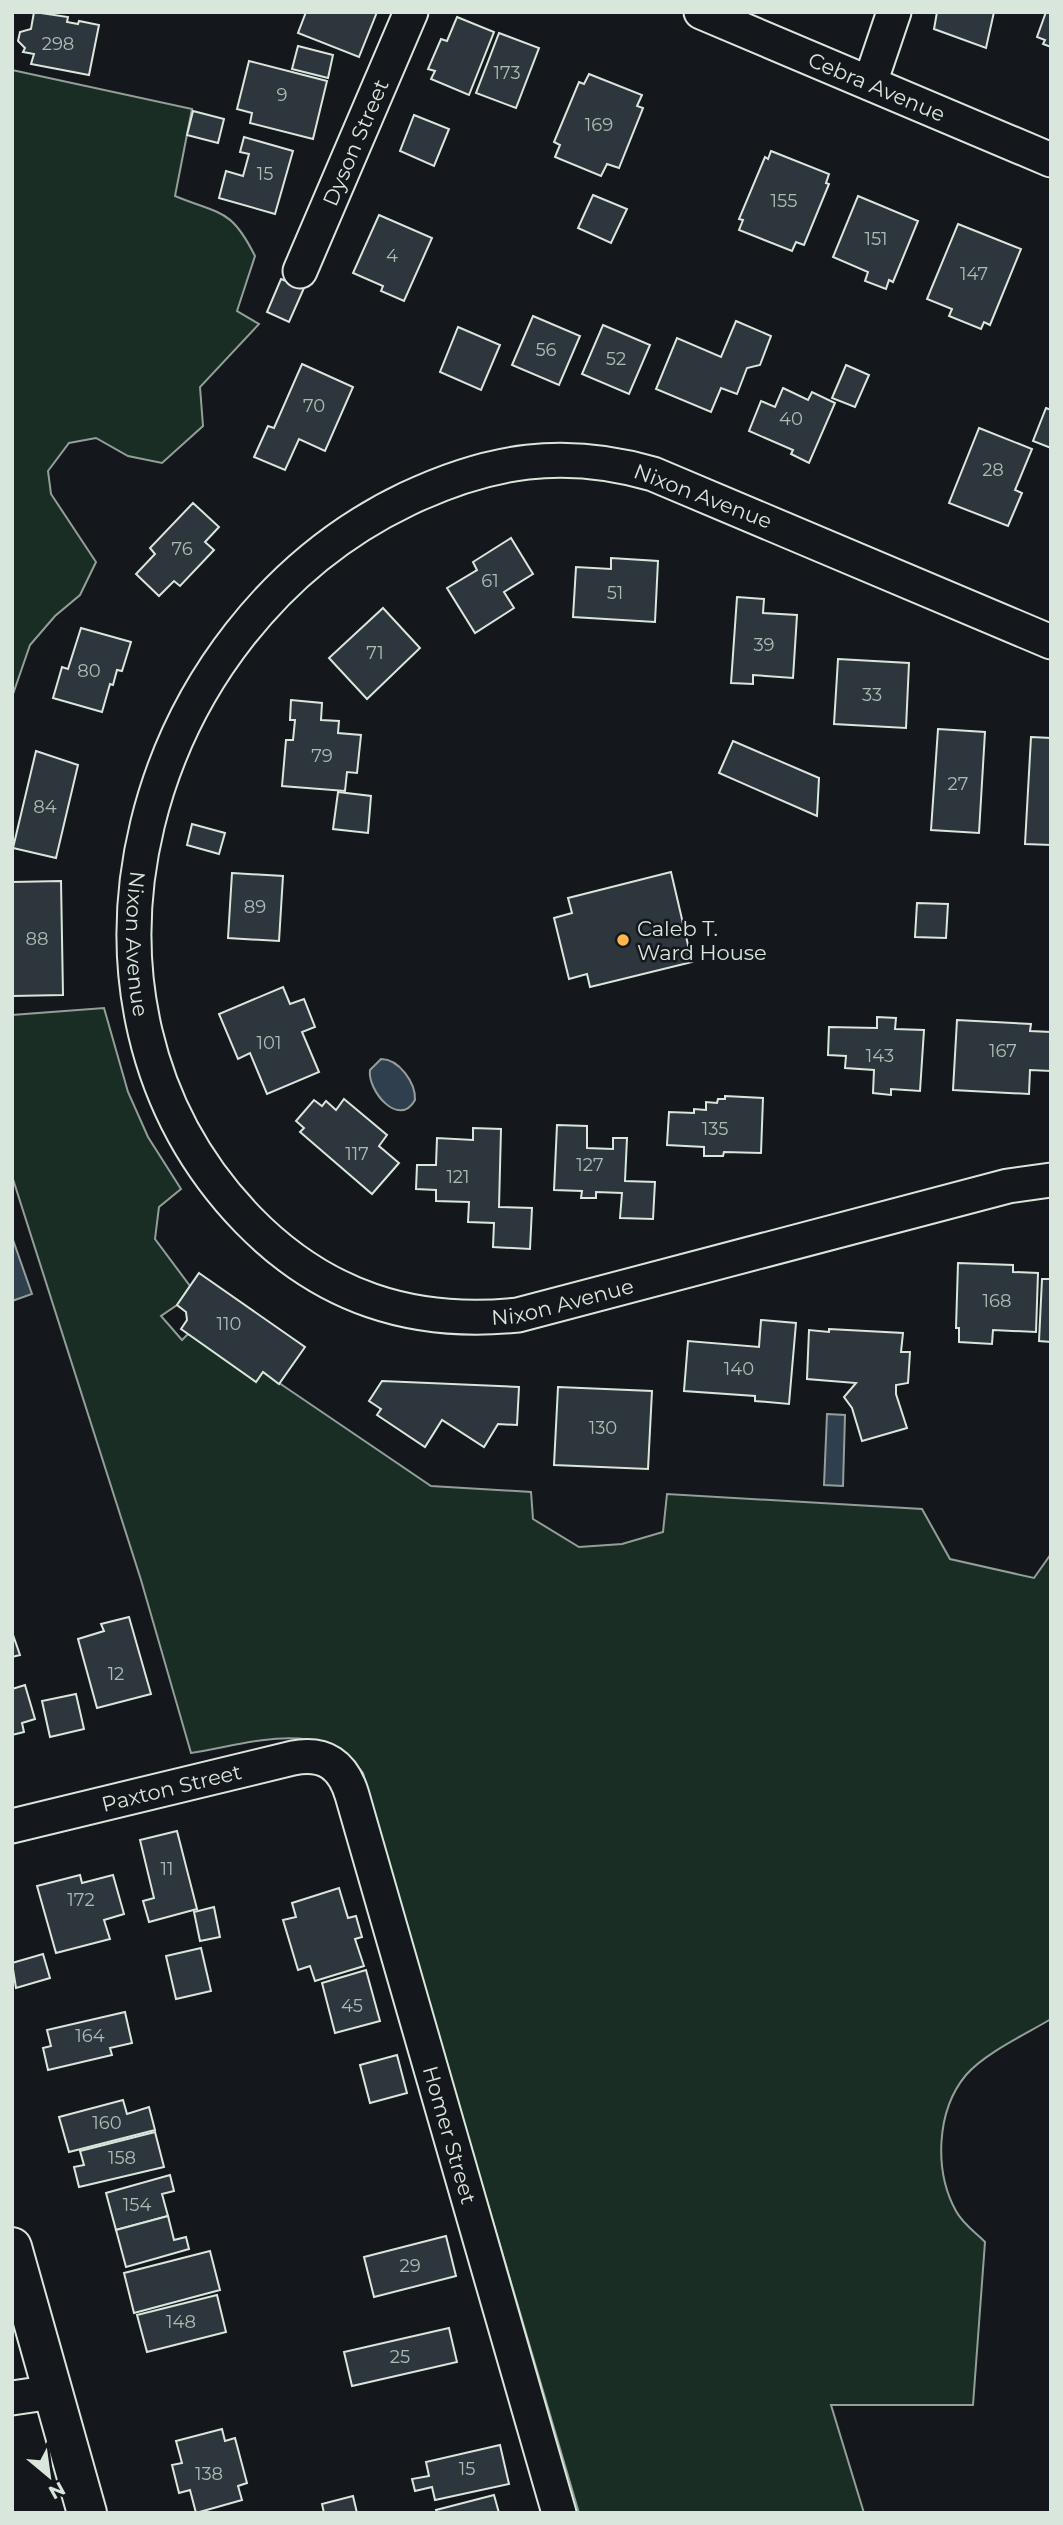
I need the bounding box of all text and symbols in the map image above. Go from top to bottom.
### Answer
house number: 298 [42,33,74,55]
street label: Cebra Avenue [805,46,949,126]
house number: 173 [493,62,521,84]
street label: Dyson Street [317,75,393,209]
house number: 9 [277,84,288,106]
house number: 169 [585,114,613,136]
house number: 15 [257,163,273,185]
house number: 155 [771,190,797,212]
house number: 151 [864,228,888,250]
house number: 4 [386,245,398,267]
house number: 147 [960,263,988,285]
house number: 56 [535,339,557,361]
house number: 52 [606,348,626,370]
house number: 70 [303,395,325,417]
house number: 40 [779,408,803,430]
street label: Nixon Avenue [631,458,775,534]
house number: 28 [982,459,1004,481]
house number: 76 [171,538,193,560]
house number: 61 [481,570,499,592]
house number: 51 [607,582,623,604]
house number: 39 [753,634,775,656]
house number: 71 [366,642,384,664]
house number: 80 [77,660,101,682]
house number: 33 [862,684,882,706]
house number: 79 [311,745,333,767]
house number: 27 [948,773,968,795]
house number: 84 [33,796,57,818]
street label: Nixon Avenue [122,870,154,1019]
house number: 89 [244,896,266,918]
place label: Caleb T. Ward House [637,916,767,965]
house number: 88 [26,928,48,950]
marker: Caleb T. Ward House [615,932,631,948]
house number: 101 [257,1032,281,1054]
house number: 167 [989,1040,1017,1062]
house number: 143 [866,1045,894,1067]
house number: 135 [702,1118,728,1140]
house number: 117 [345,1143,369,1165]
house number: 127 [576,1154,604,1176]
house number: 121 [446,1166,470,1188]
street label: Nixon Avenue [490,1273,636,1330]
house number: 168 [983,1290,1011,1312]
house number: 110 [217,1313,241,1335]
house number: 140 [724,1358,754,1380]
house number: 130 [589,1417,617,1439]
house number: 12 [108,1663,124,1685]
street label: Paxton Street [99,1758,244,1816]
house number: 11 [161,1858,174,1880]
house number: 172 [67,1889,95,1911]
house number: 45 [341,1995,363,2017]
house number: 164 [75,2025,105,2047]
street label: Homer Street [418,2063,482,2207]
house number: 160 [92,2112,122,2134]
house number: 158 [108,2147,136,2169]
house number: 154 [123,2194,151,2216]
house number: 29 [399,2255,421,2277]
house number: 148 [166,2311,196,2333]
house number: 25 [390,2346,410,2368]
north arrow [14,2441,84,2511]
house number: 15 [459,2458,475,2480]
house number: 138 [195,2463,223,2485]
text: N [45,2477,69,2504]

